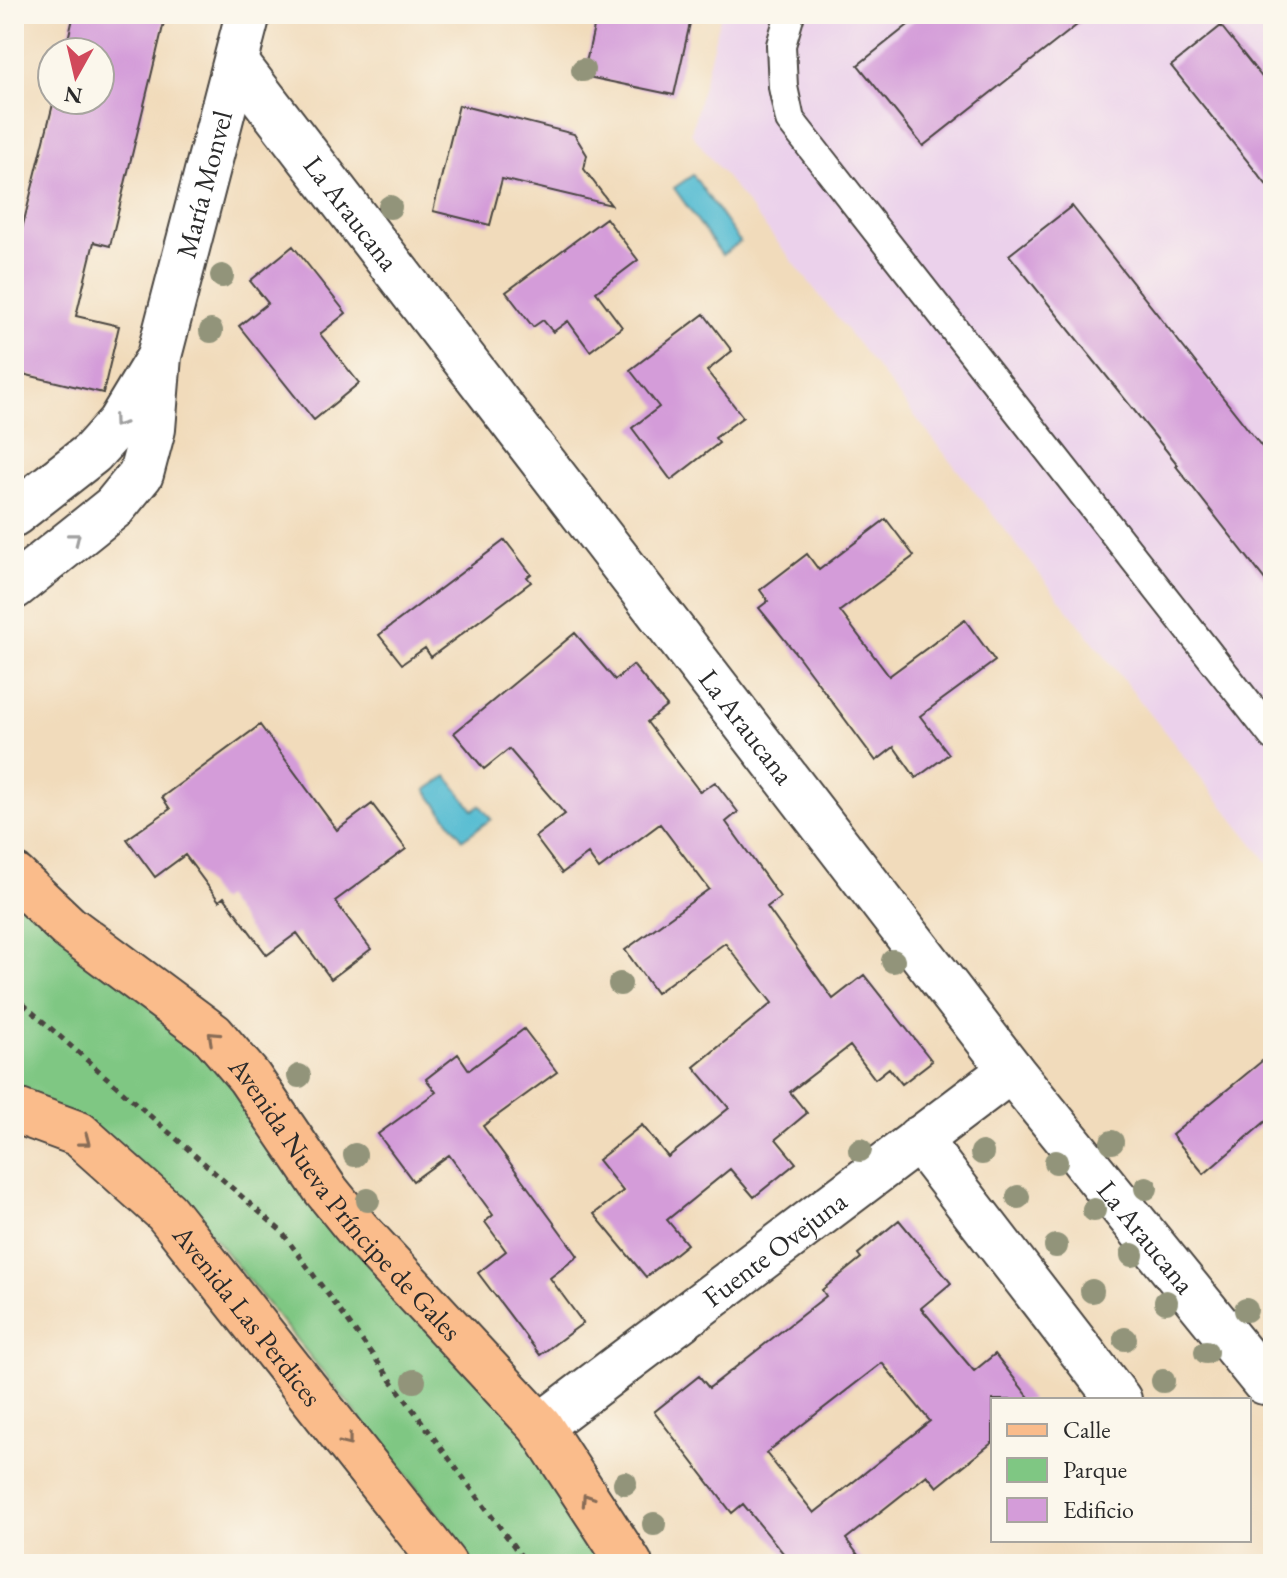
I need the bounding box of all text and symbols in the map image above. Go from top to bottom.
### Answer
north arrow [36,36,116,116]
text: N [62,80,84,111]
street label: María Monvel [167,106,240,262]
street label: La Araucana [296,148,408,279]
one-way arrow [113,413,128,427]
one-way arrow [66,534,81,548]
street label: La Araucana [691,662,803,792]
one-way arrow [207,1033,222,1047]
street label: Avenida Nueva Príncipe de Gales [221,1048,470,1348]
one-way arrow [76,1131,91,1145]
street label: La Araucana [1089,1173,1204,1302]
street label: Fuente Ovejuna [695,1182,854,1315]
street label: Avenida Las Perdices [165,1217,330,1413]
legend [991,1398,1251,1542]
text: Calle [1063,1414,1111,1445]
one-way arrow [337,1432,351,1447]
text: Parque [1063,1454,1127,1485]
one-way arrow [582,1493,597,1507]
text: Edificio [1063,1494,1134,1525]

